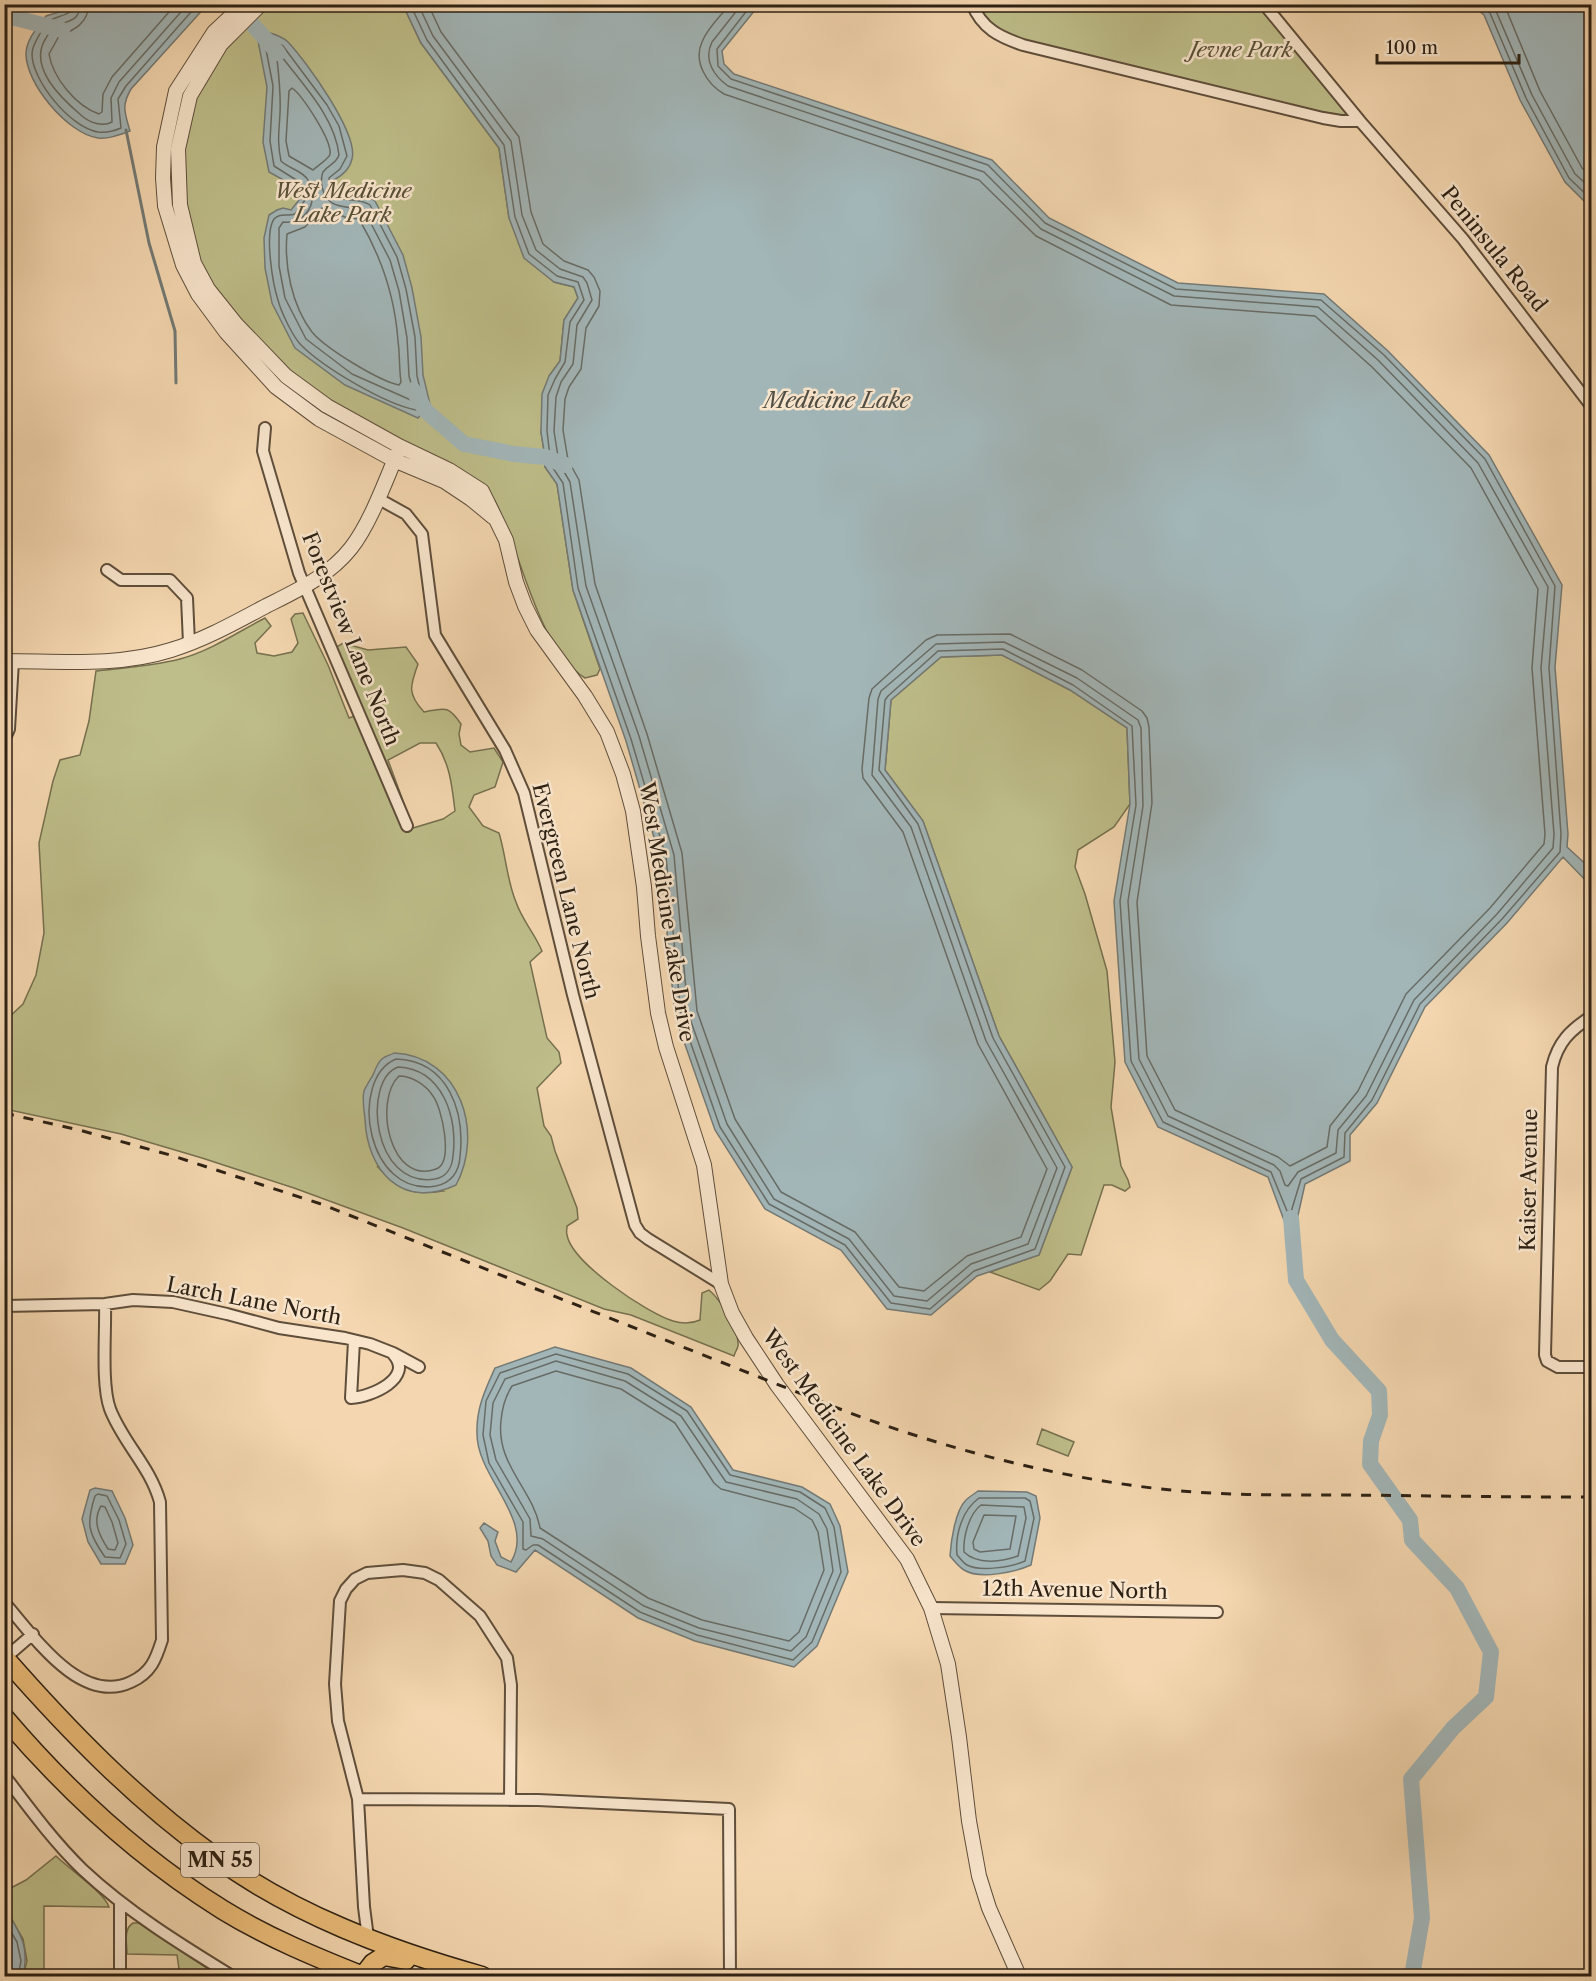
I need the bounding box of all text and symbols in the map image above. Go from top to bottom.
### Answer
scale bar [1377,27,1520,65]
park label: Jevne Park [1183,37,1293,62]
text: 100 m [1386,37,1438,59]
park label: West Medicine Lake Park [274,178,413,227]
street label: Peninsula Road [1436,181,1553,317]
water label: Medicine Lake [761,387,911,414]
street label: Forestview Lane North [297,528,406,749]
street label: West Medicine Lake Drive [634,779,700,1044]
street label: Evergreen Lane North [527,780,605,1002]
street label: Kaiser Avenue [1515,1109,1542,1251]
street label: Larch Lane North [165,1271,344,1330]
street label: West Medicine Lake Drive [757,1323,932,1551]
street label: 12th Avenue North [982,1575,1168,1604]
road number: MN 55 [181,1843,259,1877]

